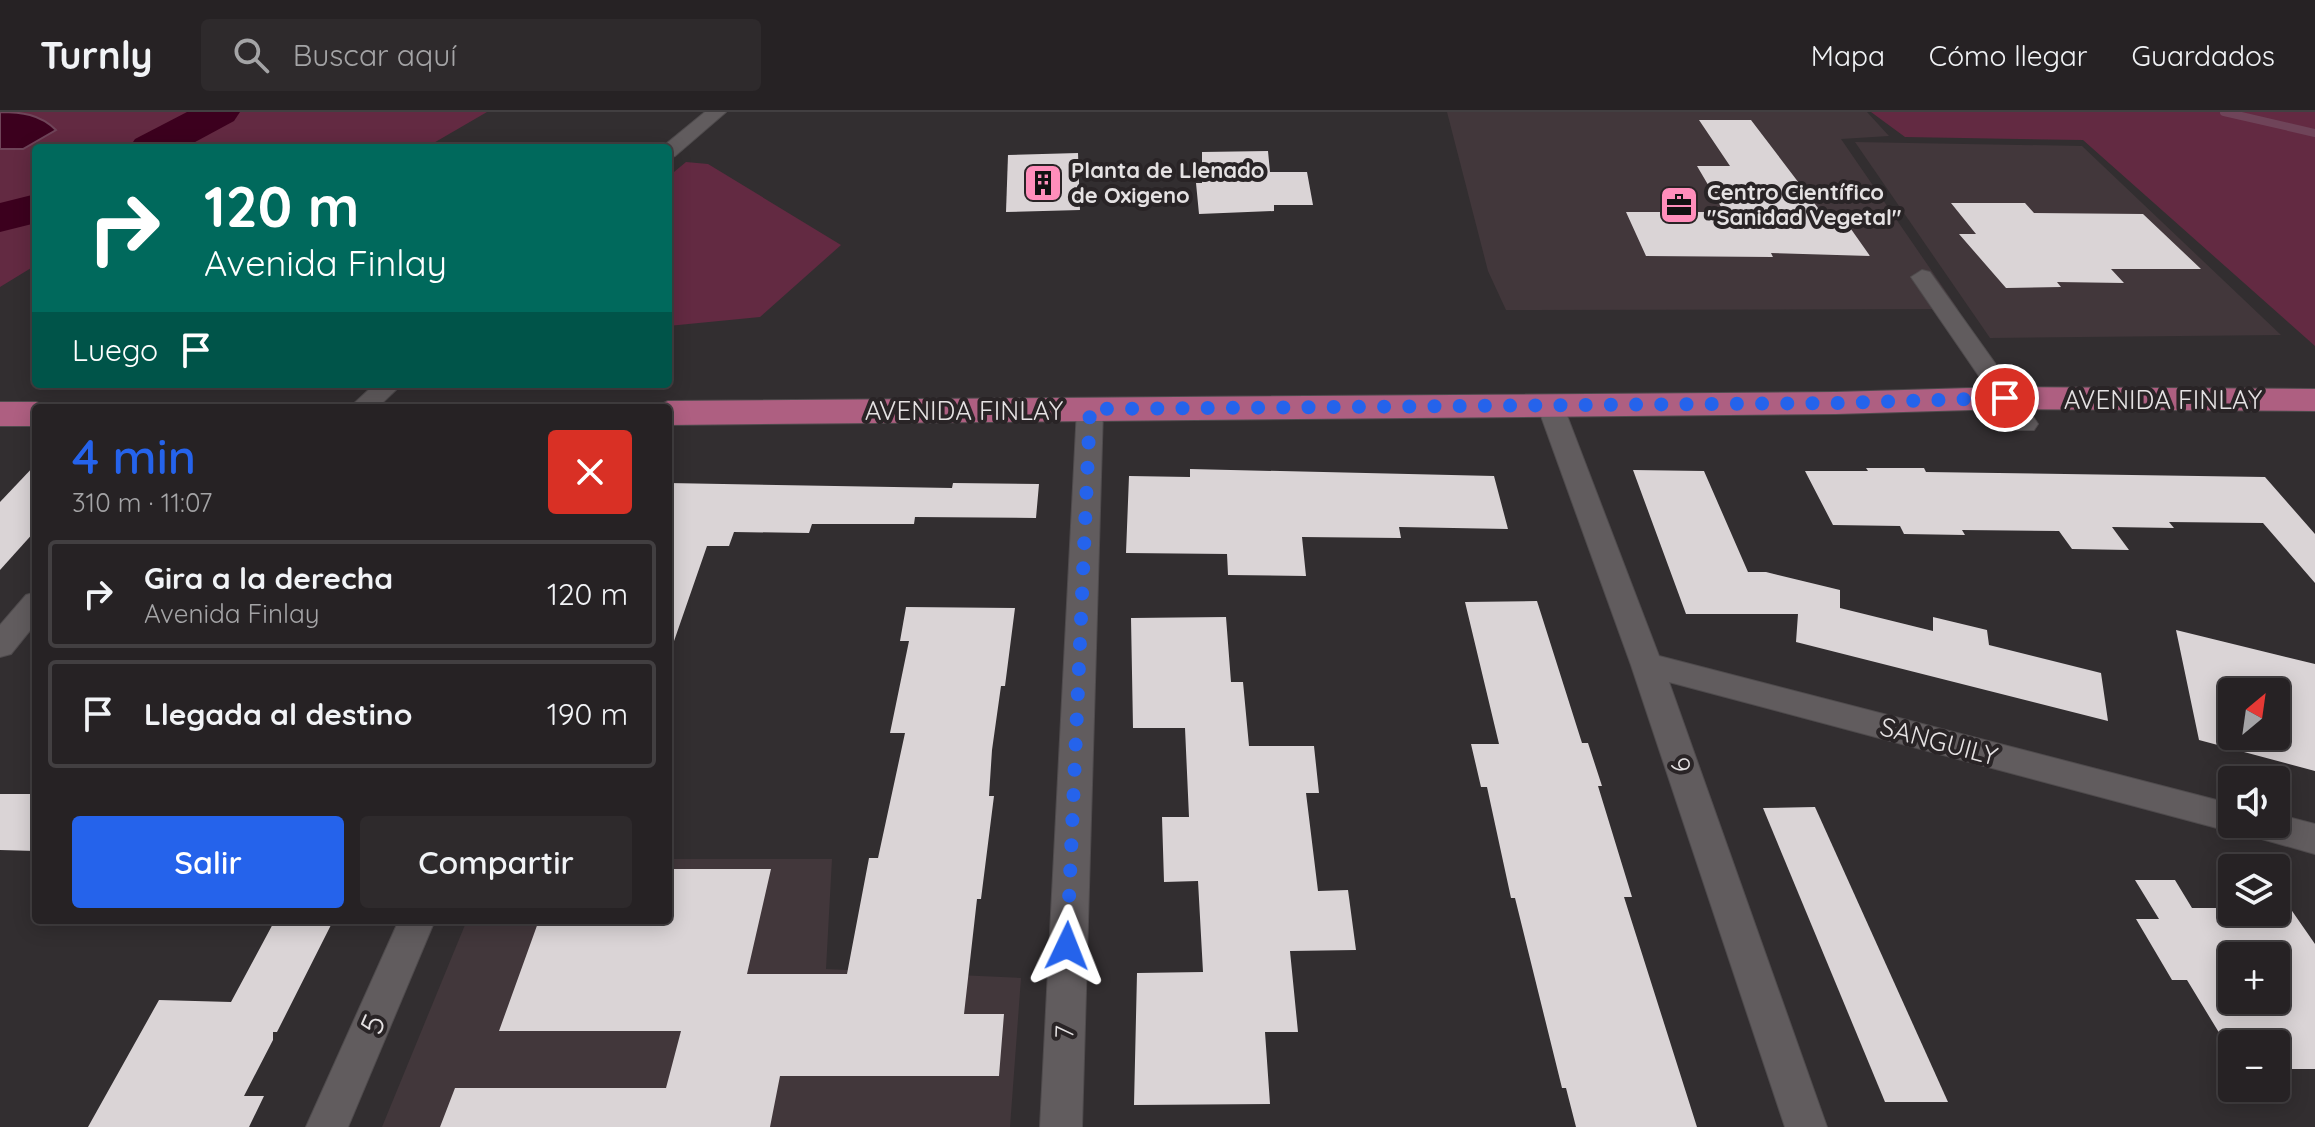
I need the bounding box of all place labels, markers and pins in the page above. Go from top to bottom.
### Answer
place label: Planta de Llenado de Oxigeno [1071,156,1265,209]
building icon: Planta de Llenado de Oxigeno [1022,162,1064,204]
place label: Centro Científico "Sanidad Vegetal" [1707,178,1901,231]
office icon: Centro Científico "Sanidad Vegetal" [1658,184,1700,226]
pin [1971,364,2039,432]

